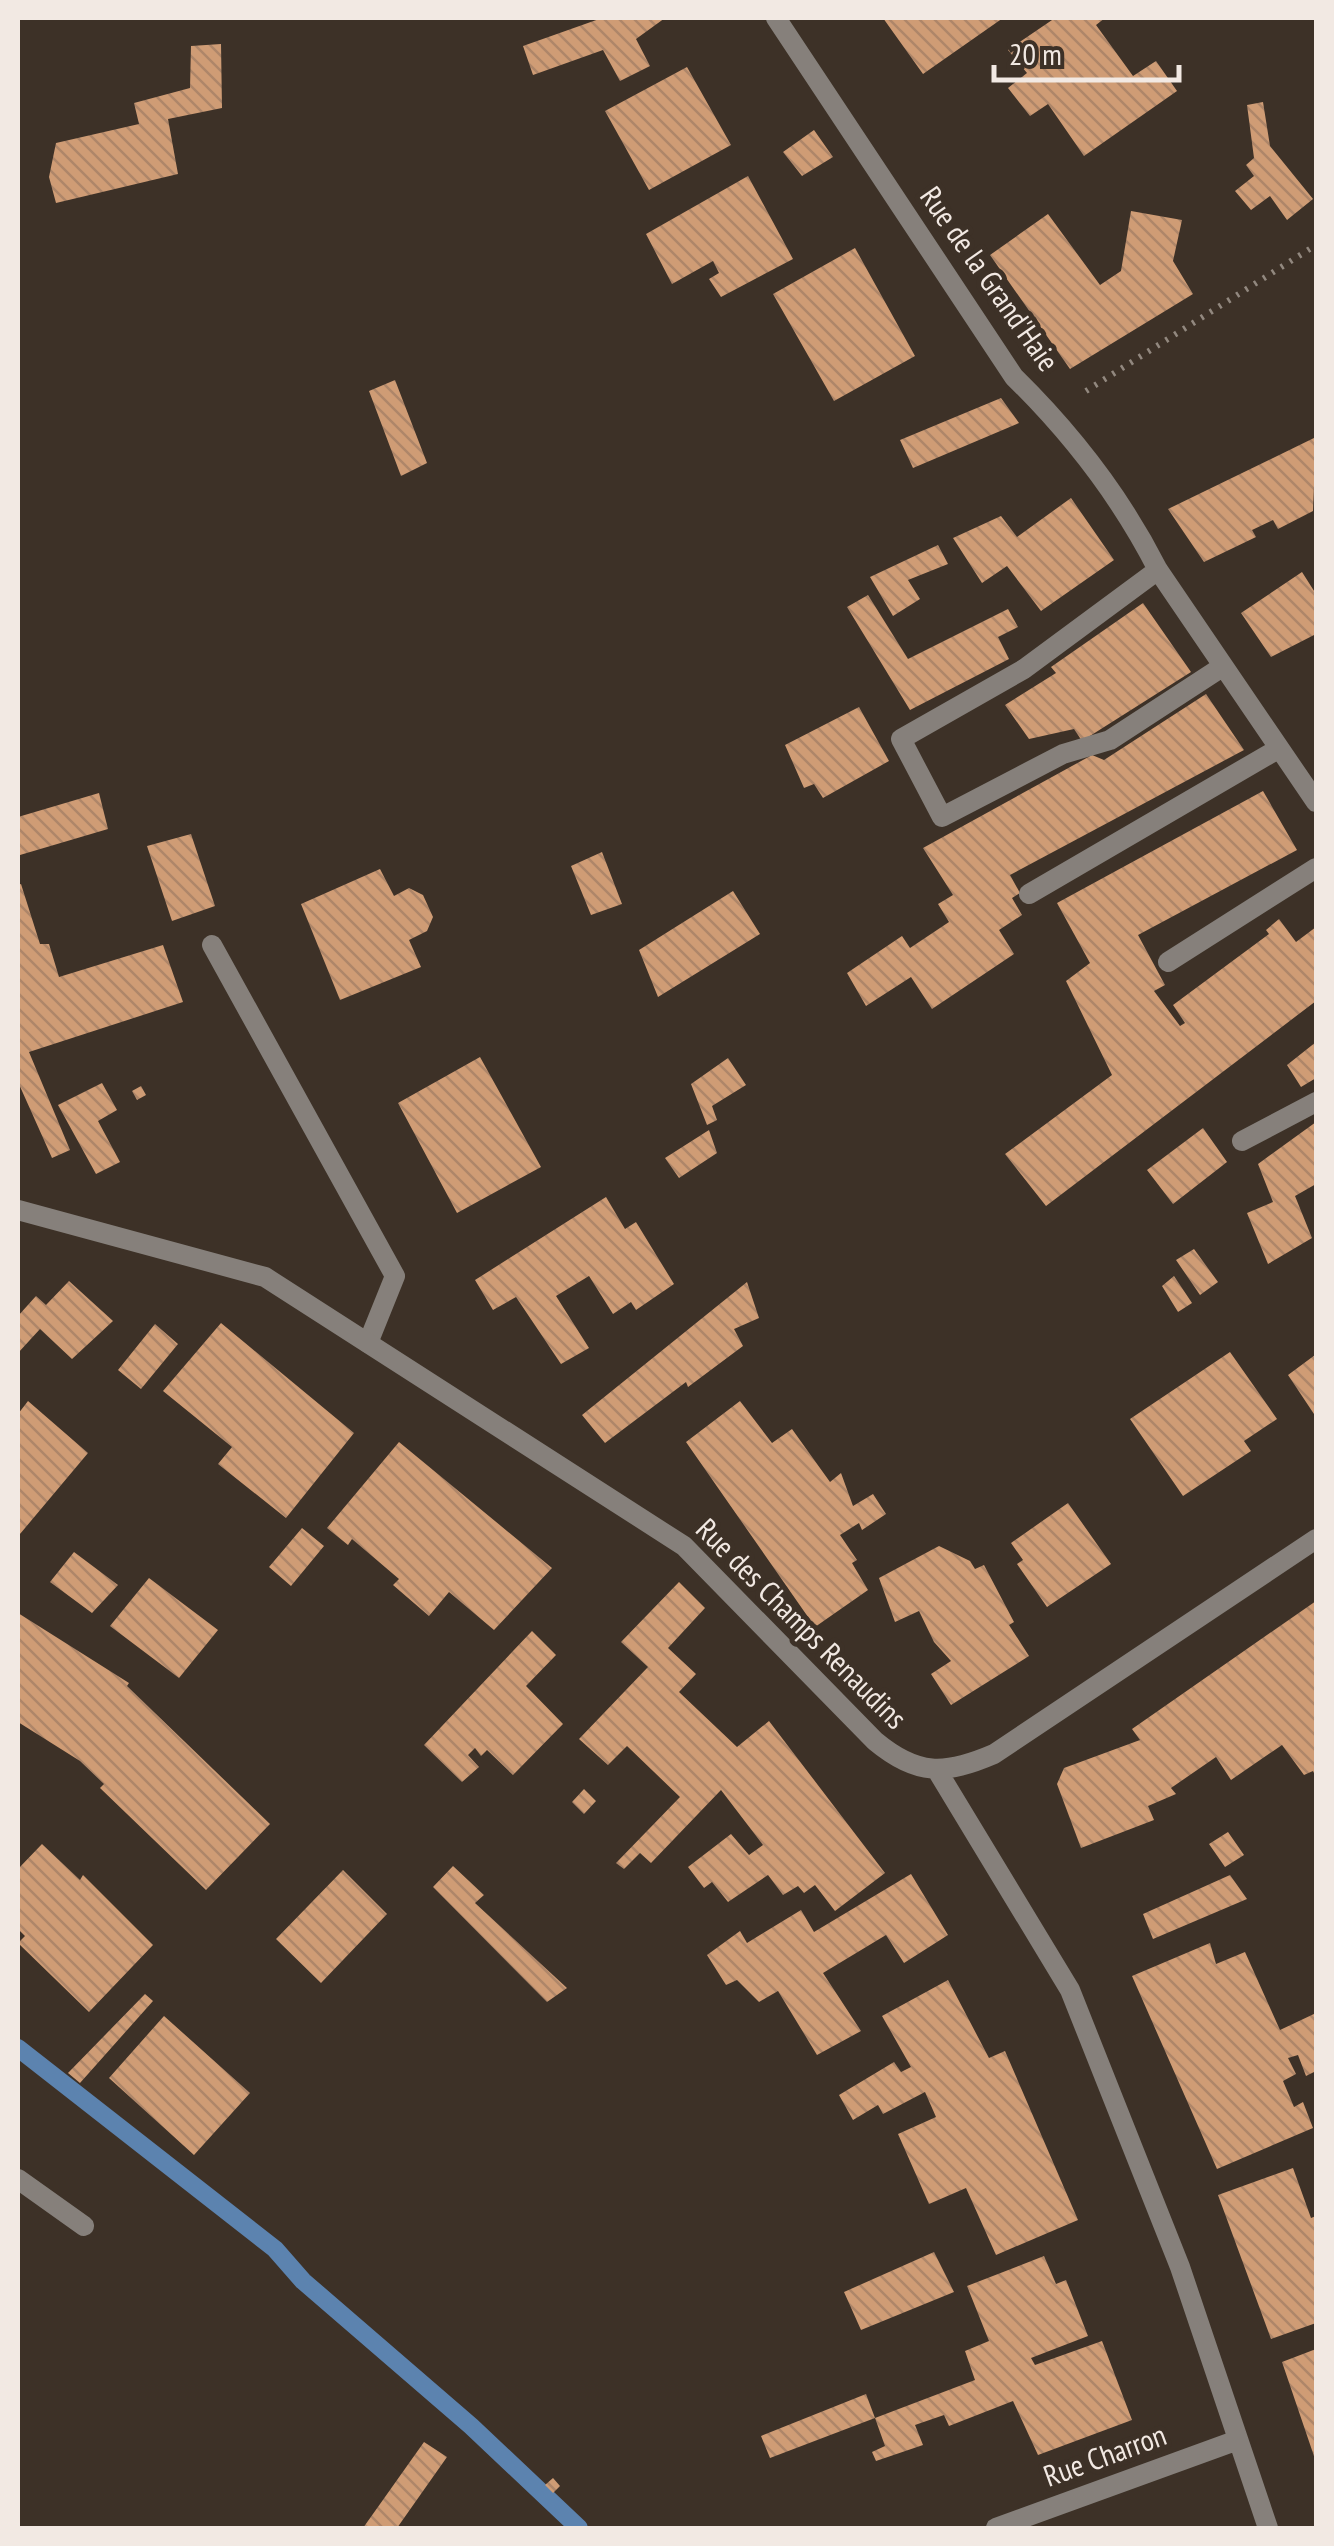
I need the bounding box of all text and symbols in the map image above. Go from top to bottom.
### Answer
scale bar [994,20,1179,82]
text: 20 m [1009,34,1062,73]
street label: Rue de la Grand'Haie [912,178,1068,378]
street label: Rue des Champs Renaudins [688,1509,916,1737]
street label: Rue Charron [1038,2414,1171,2495]

